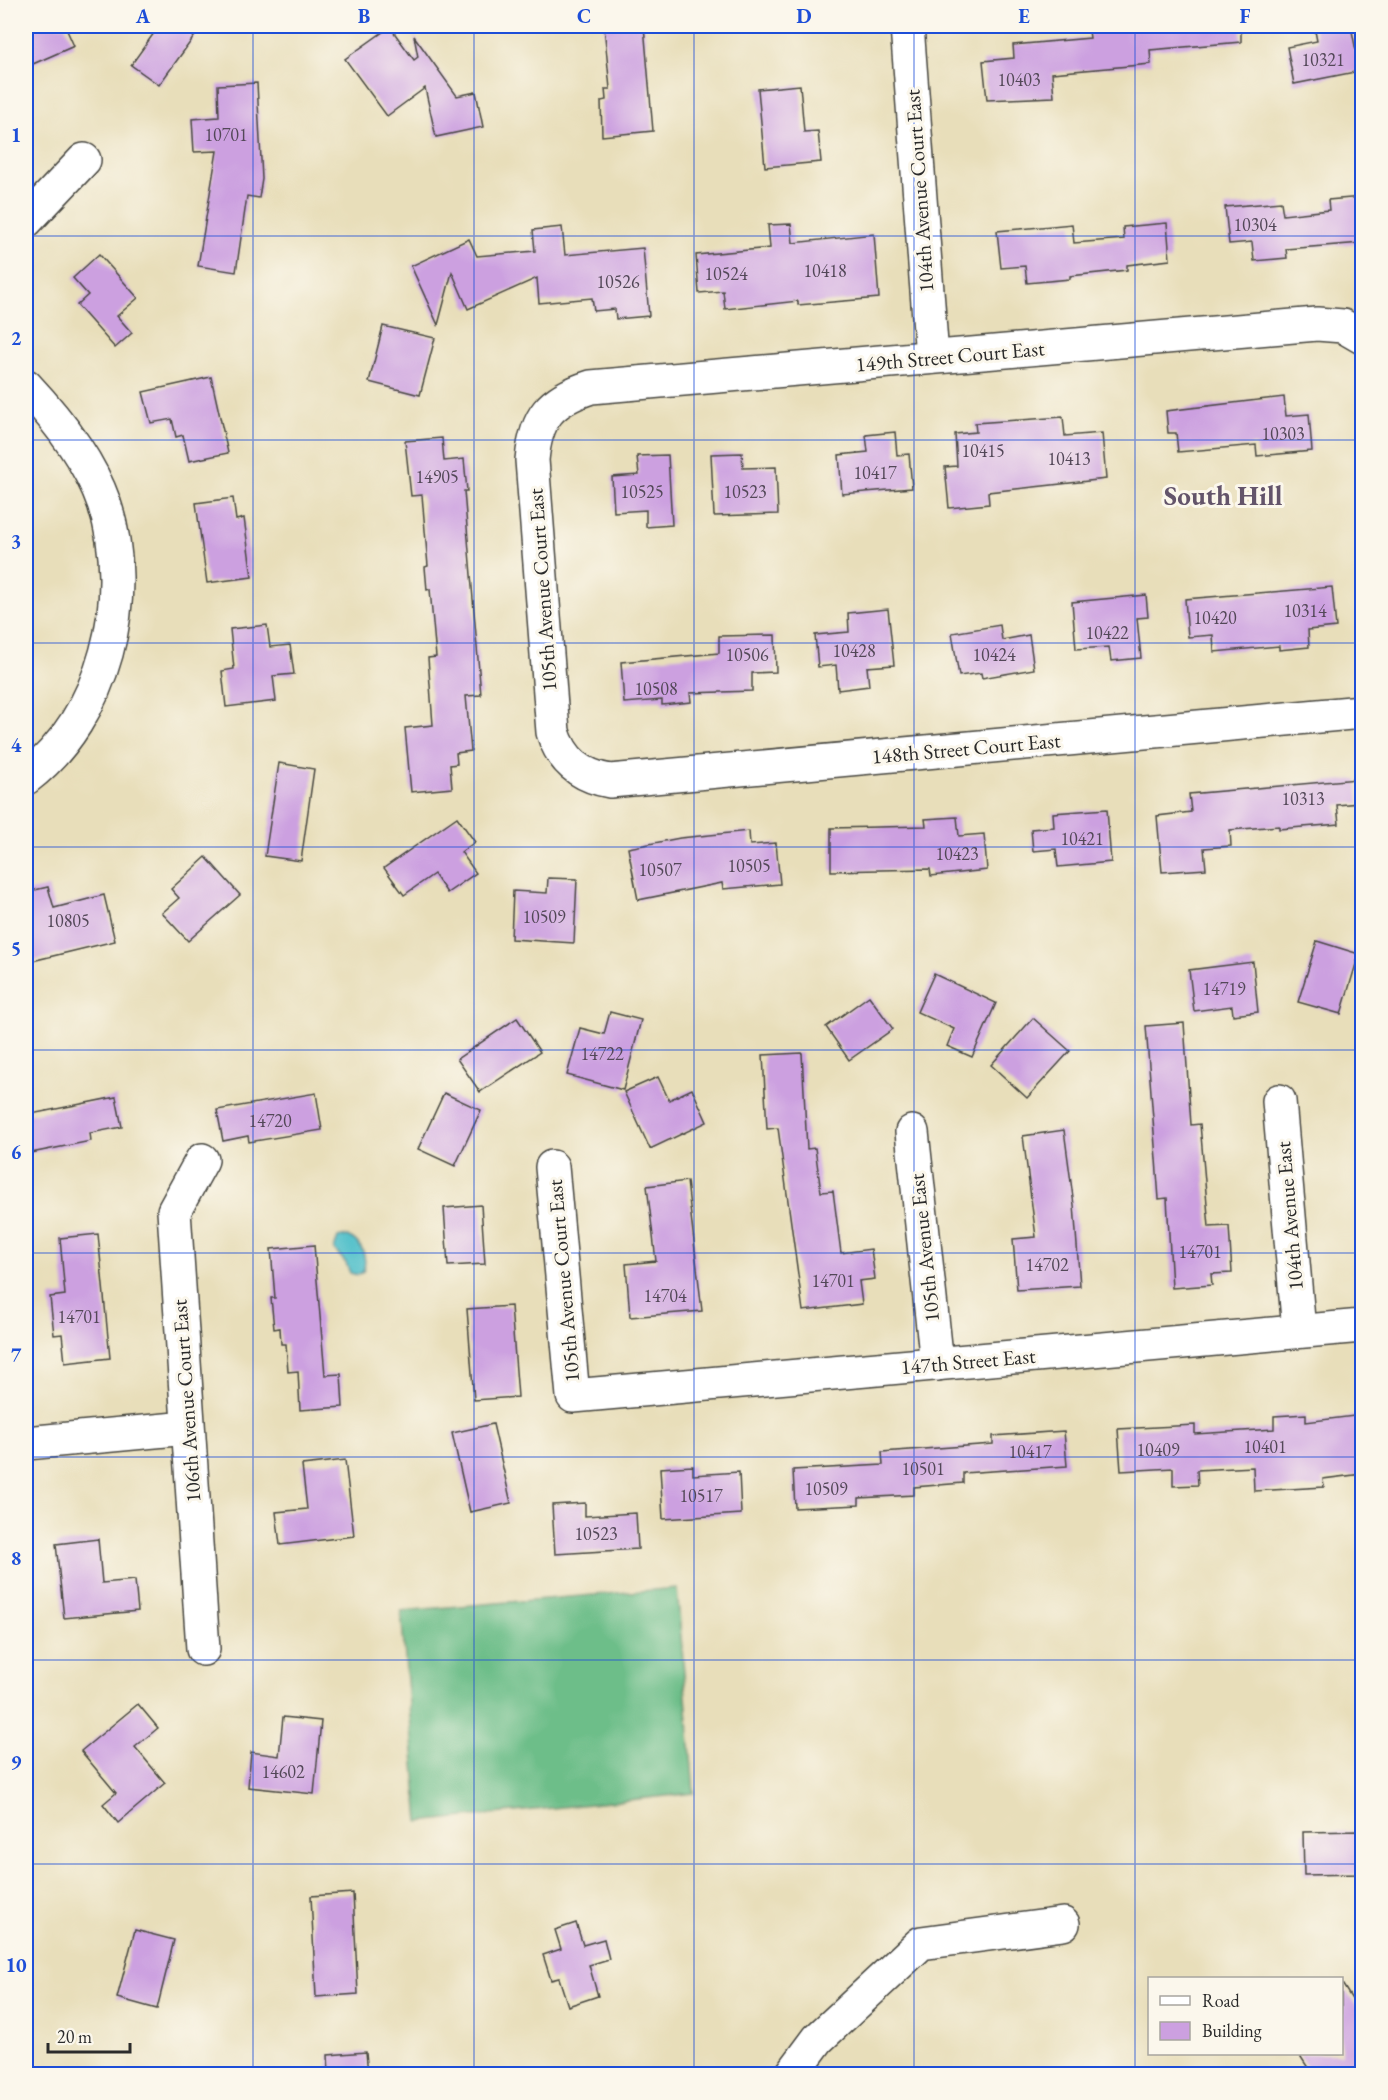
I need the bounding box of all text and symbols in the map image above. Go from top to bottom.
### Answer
text: A [135,3,151,29]
text: B [358,3,370,29]
text: C [577,3,591,29]
text: D [796,3,812,29]
text: E [1018,3,1030,29]
text: F [1240,3,1251,29]
house number: 10321 [1301,48,1345,71]
house number: 10403 [997,68,1041,91]
street label: 104th Avenue Court East [898,88,940,293]
text: 1 [11,122,21,148]
house number: 10701 [204,123,248,146]
house number: 10304 [1233,213,1277,236]
house number: 10418 [803,259,847,282]
house number: 10524 [704,262,748,285]
house number: 10526 [596,270,640,293]
text: 2 [11,325,22,351]
street label: 149th Street Court East [854,334,1046,378]
house number: 10303 [1261,422,1305,445]
house number: 10415 [961,439,1005,462]
house number: 10413 [1047,447,1091,470]
house number: 10417 [853,461,897,484]
house number: 14905 [415,465,459,488]
district label: South Hill [1164,478,1283,513]
house number: 10525 [620,480,664,503]
house number: 10523 [723,480,767,503]
street label: 105th Avenue Court East [521,487,563,692]
text: 3 [11,528,21,554]
house number: 10314 [1283,599,1327,622]
house number: 10420 [1193,606,1237,629]
house number: 10422 [1085,621,1129,644]
house number: 10428 [832,639,876,662]
house number: 10506 [725,643,769,666]
house number: 10424 [972,643,1016,666]
house number: 10508 [634,677,678,700]
street label: 148th Street Court East [870,726,1062,770]
text: 4 [11,732,22,758]
house number: 10313 [1281,787,1325,810]
house number: 10421 [1060,827,1104,850]
house number: 10423 [935,842,979,865]
house number: 10505 [727,854,771,877]
house number: 10507 [638,858,682,881]
house number: 10509 [522,905,566,928]
house number: 10805 [46,909,90,932]
text: 5 [11,935,21,961]
house number: 14719 [1202,977,1246,1000]
house number: 14722 [580,1042,624,1065]
house number: 14720 [248,1109,292,1132]
text: 6 [11,1139,22,1165]
street label: 104th Avenue East [1269,1140,1309,1292]
street label: 105th Avenue East [903,1172,945,1324]
street label: 105th Avenue Court East [541,1178,585,1384]
house number: 14701 [1178,1240,1222,1263]
house number: 14702 [1025,1253,1069,1276]
house number: 14701 [811,1269,855,1292]
house number: 14704 [643,1284,687,1307]
street label: 106th Avenue Court East [165,1298,207,1503]
house number: 14701 [57,1305,101,1328]
text: 7 [11,1342,22,1368]
street label: 147th Street East [899,1342,1037,1380]
house number: 10401 [1243,1435,1287,1458]
house number: 10409 [1136,1438,1180,1461]
house number: 10417 [1008,1440,1052,1463]
house number: 10501 [901,1457,945,1480]
house number: 10509 [804,1477,848,1500]
house number: 10517 [679,1484,723,1507]
house number: 10523 [574,1522,618,1545]
text: 8 [11,1545,21,1571]
text: 9 [11,1749,22,1775]
house number: 14602 [261,1760,305,1783]
text: 10 [5,1952,27,1978]
legend [1148,1977,1343,2055]
text: Road [1202,1989,1241,2012]
scale bar [48,2016,130,2054]
text: Building [1202,2019,1262,2042]
text: 20 m [57,2025,92,2048]

